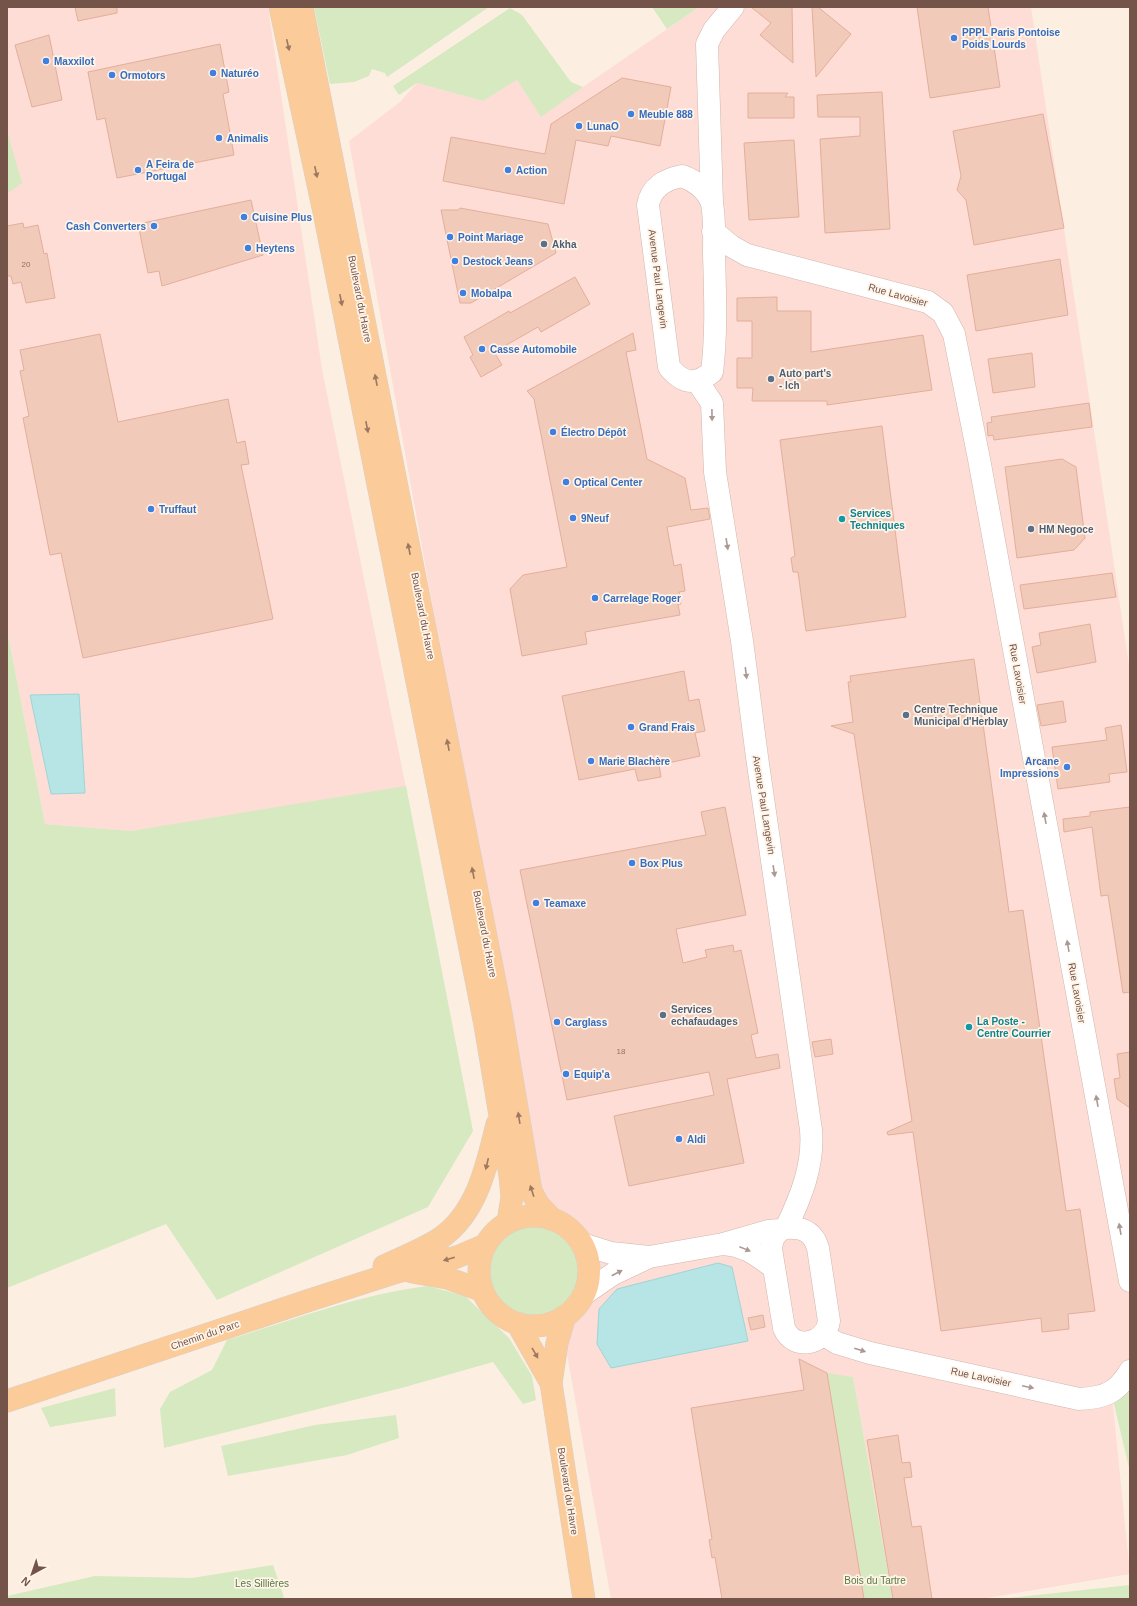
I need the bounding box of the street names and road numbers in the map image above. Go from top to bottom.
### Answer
street label: Avenue Paul Langevin [646,229,670,329]
street label: Boulevard du Havre [346,255,374,344]
street label: Rue Lavoisier [867,281,930,309]
street label: Boulevard du Havre [409,572,437,661]
street label: Rue Lavoisier [1007,643,1029,706]
street label: Avenue Paul Langevin [751,755,777,855]
street label: Boulevard du Havre [471,890,499,979]
street label: Rue Lavoisier [1066,962,1088,1025]
street label: Chemin du Parc [169,1318,241,1352]
street label: Rue Lavoisier [950,1365,1013,1389]
street label: Boulevard du Havre [556,1446,580,1536]

